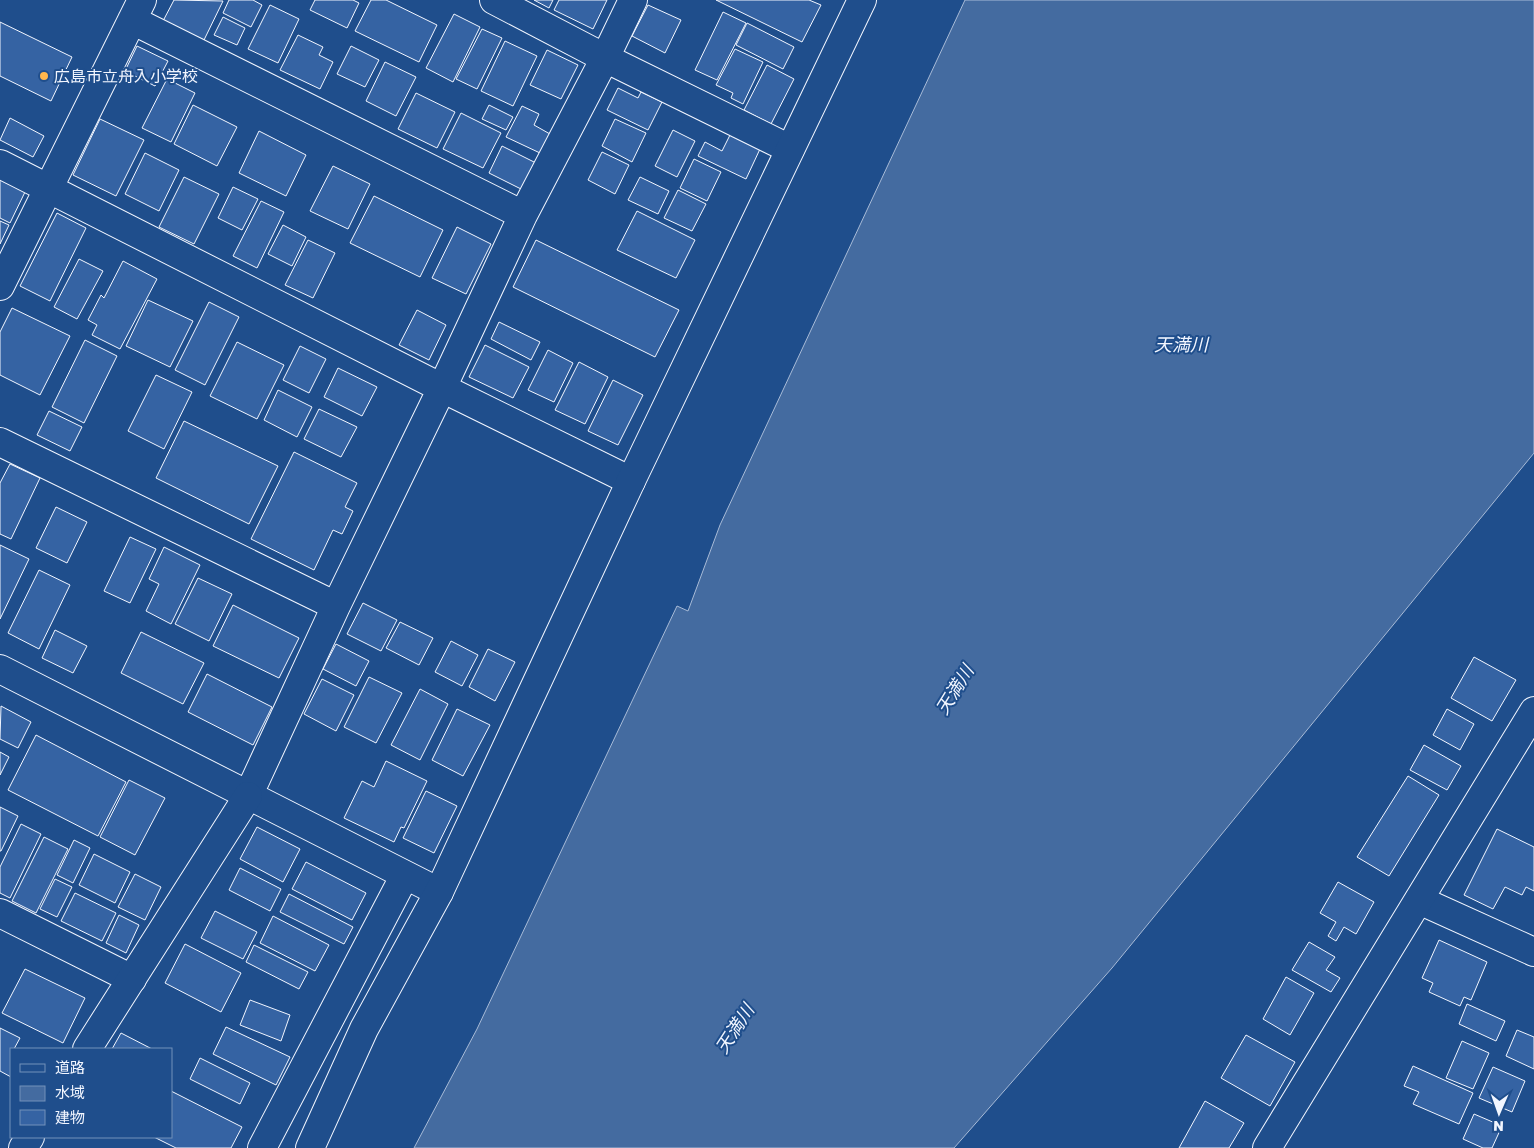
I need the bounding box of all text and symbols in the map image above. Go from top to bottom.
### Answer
place label: 広島市立舟入小学校 [54,66,198,86]
marker: 広島市立舟入小学校 [38,70,50,82]
water label: 天満川 [1154,333,1210,355]
water label: 天満川 [931,659,979,718]
water label: 天満川 [710,998,759,1057]
legend [10,1048,172,1138]
text: 道路 [55,1058,85,1076]
text: 水域 [55,1083,85,1101]
north arrow [1474,1088,1524,1138]
text: 建物 [55,1108,85,1126]
text: N [1493,1118,1504,1135]

